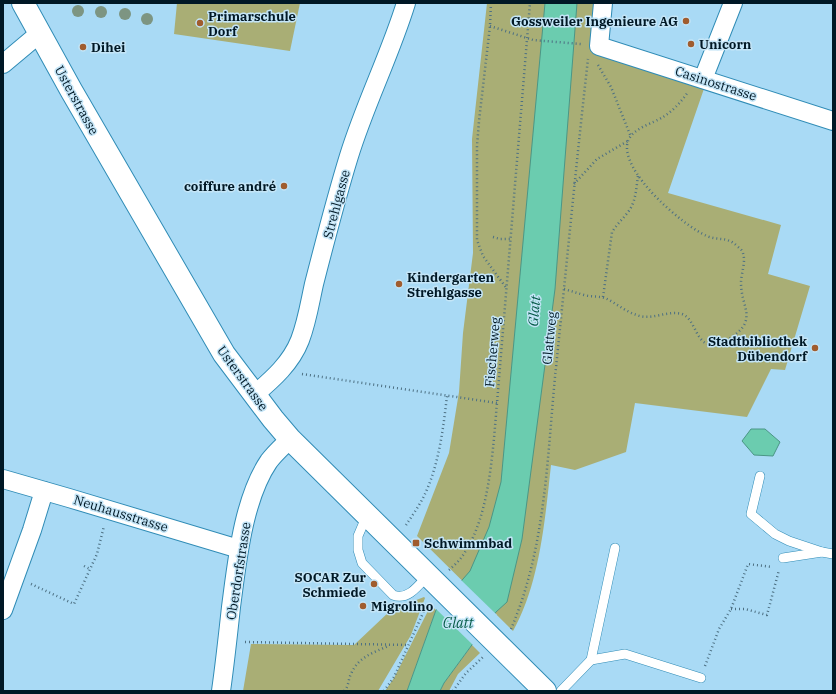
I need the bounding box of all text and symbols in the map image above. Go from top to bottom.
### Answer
place label: Primarschule Dorf [208,8,296,40]
place label: Gossweiler Ingenieure AG [511,13,678,30]
marker: Gossweiler Ingenieure AG [681,16,691,26]
marker: Primarschule Dorf [195,18,205,28]
place label: Unicorn [699,36,752,53]
place label: Dihei [91,39,126,56]
marker: Unicorn [686,39,696,49]
marker: Dihei [78,42,88,52]
street label: Casinostrasse [673,62,759,105]
street label: Usterstrasse [51,63,102,138]
street label: Strehlgasse [319,168,354,240]
place label: coiffure andré [184,178,276,195]
marker: coiffure andré [279,181,289,191]
place label: Kindergarten Strehlgasse [407,269,495,301]
marker: Kindergarten Strehlgasse [394,279,404,289]
water label: Glatt [524,294,544,327]
street label: Glattweg [538,311,561,365]
street label: Fischerweg [481,316,504,388]
place label: Stadtbibliothek Dübendorf [708,333,808,365]
street label: Usterstrasse [213,342,272,414]
marker: Stadtbibliothek Dübendorf [810,343,820,353]
street label: Neuhausstrasse [72,491,170,536]
street label: Oberdorfstrasse [222,521,255,621]
place label: Schwimmbad [424,535,512,552]
marker: Schwimmbad [411,538,421,548]
place label: SOCAR Zur Schmiede [295,569,367,601]
marker: SOCAR Zur Schmiede [369,579,379,589]
place label: Migrolino [371,598,434,615]
marker: Migrolino [358,601,368,611]
water label: Glatt [443,614,474,632]

